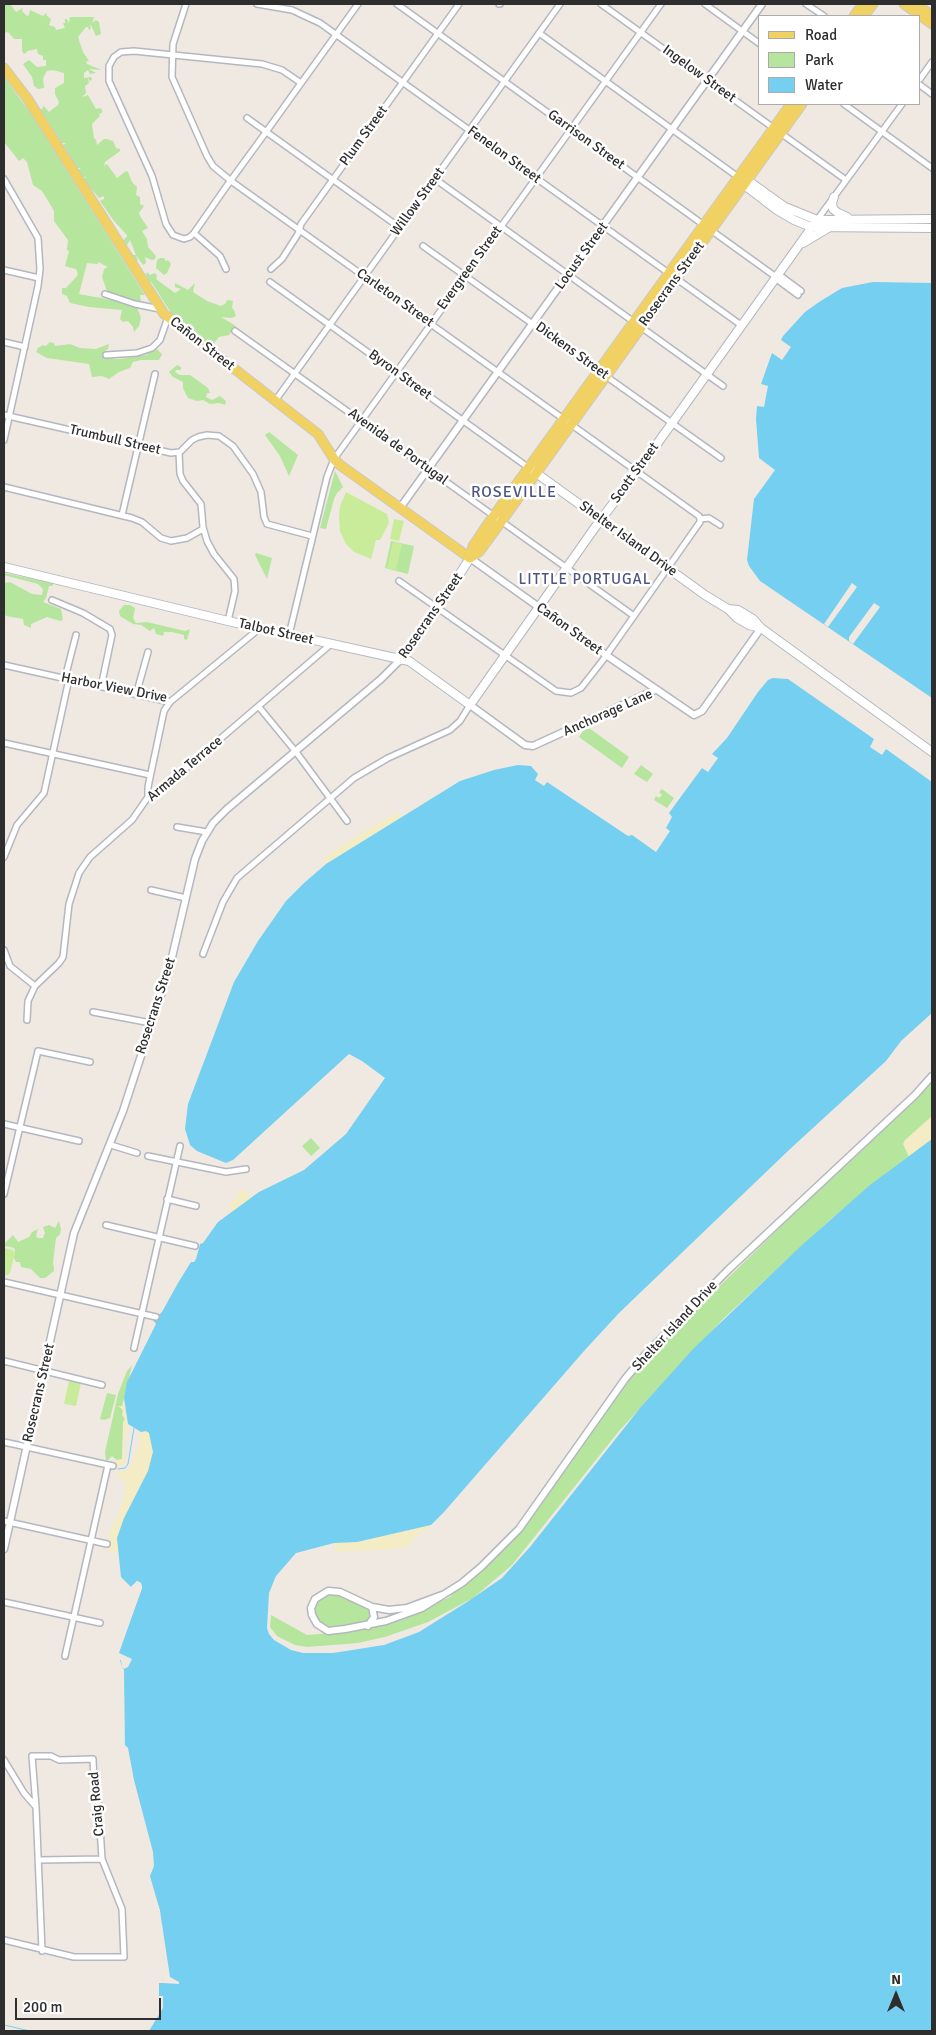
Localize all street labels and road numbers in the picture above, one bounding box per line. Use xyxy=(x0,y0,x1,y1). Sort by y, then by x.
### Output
street label: Ingelow Street xyxy=(659,42,739,106)
street label: Plum Street xyxy=(337,103,391,169)
street label: Garrison Street xyxy=(544,106,628,174)
street label: Fenelon Street xyxy=(464,123,544,187)
street label: Willow Street xyxy=(388,165,448,239)
street label: Locust Street xyxy=(552,219,612,293)
street label: Evergreen Street xyxy=(434,223,506,313)
street label: Rosecrans Street xyxy=(636,238,708,330)
street label: Carleton Street xyxy=(353,265,437,331)
street label: Cañon Street xyxy=(166,314,238,374)
street label: Dickens Street xyxy=(532,319,612,383)
street label: Byron Street xyxy=(365,346,435,404)
street label: Avenida de Portugal xyxy=(345,405,451,489)
street label: Trumbull Street xyxy=(68,421,162,459)
street label: Scott Street xyxy=(607,439,663,507)
street label: Shelter Island Drive xyxy=(576,498,680,580)
street label: Rosecrans Street xyxy=(395,570,467,662)
street label: Cañon Street xyxy=(533,599,605,659)
street label: Talbot Street xyxy=(237,615,315,649)
street label: Harbor View Drive xyxy=(60,669,168,707)
street label: Anchorage Lane xyxy=(561,686,655,740)
street label: Armada Terrace xyxy=(144,733,226,805)
street label: Rosecrans Street xyxy=(132,956,180,1056)
street label: Shelter Island Drive xyxy=(629,1277,721,1375)
street label: Rosecrans Street xyxy=(19,1342,59,1444)
street label: Craig Road xyxy=(86,1771,108,1837)

